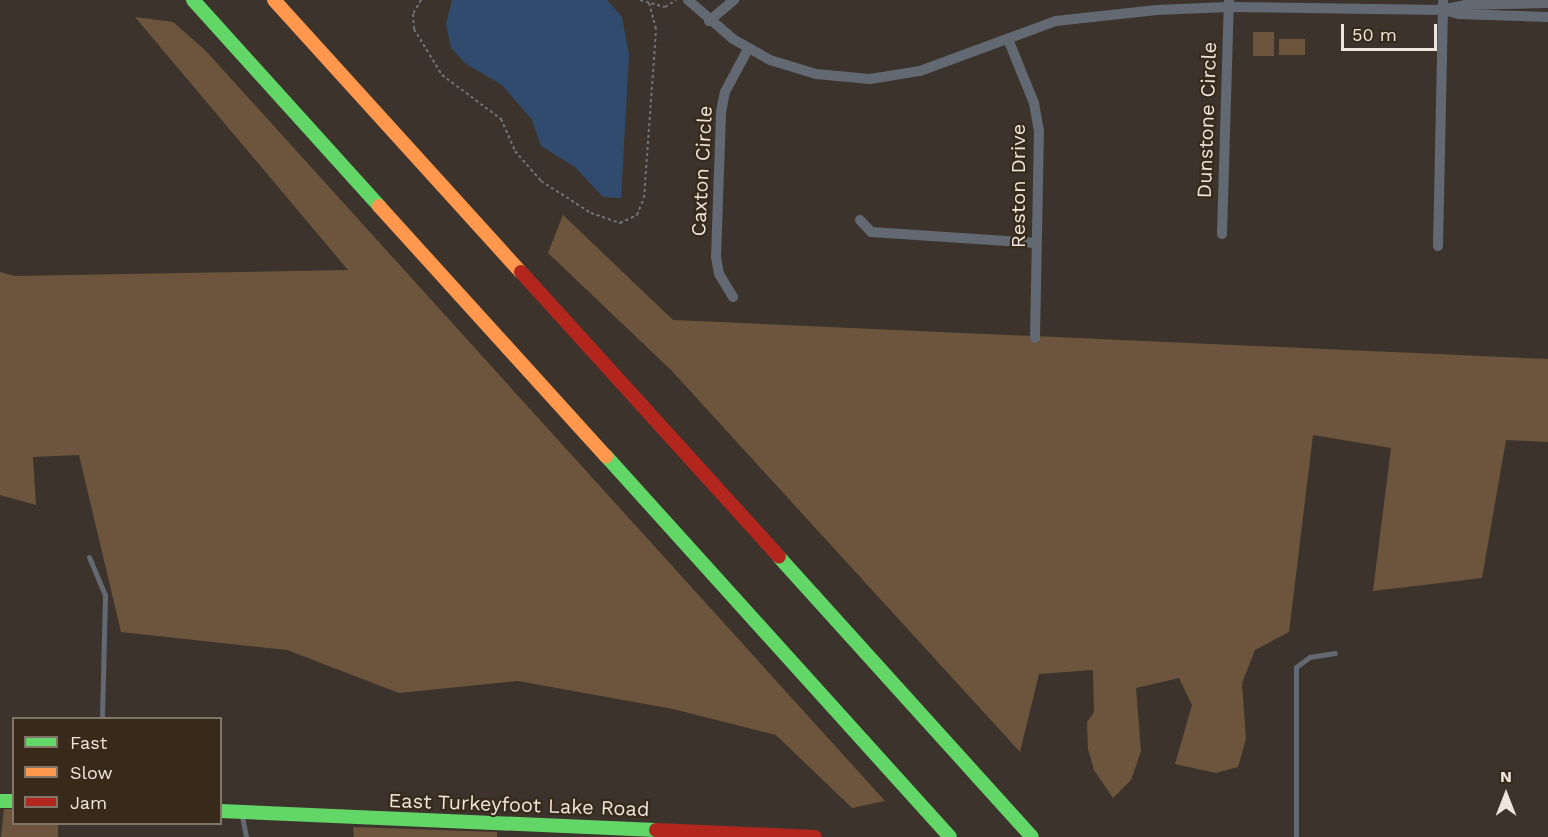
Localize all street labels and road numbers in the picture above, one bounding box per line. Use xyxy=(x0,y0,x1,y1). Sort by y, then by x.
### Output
street label: Dunstone Circle xyxy=(1192,41,1222,199)
street label: Caxton Circle xyxy=(687,105,717,237)
street label: Reston Drive xyxy=(1006,124,1030,248)
street label: East Turkeyfoot Lake Road xyxy=(388,788,650,822)

